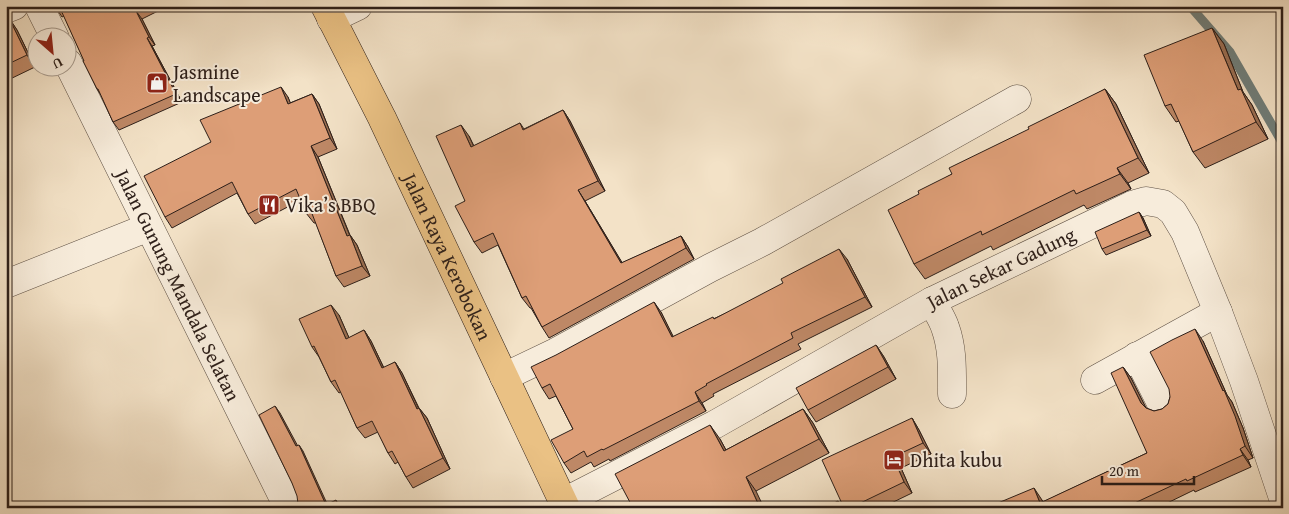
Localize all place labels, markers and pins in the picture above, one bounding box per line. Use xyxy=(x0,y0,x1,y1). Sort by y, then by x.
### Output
place label: Jasmine Landscape xyxy=(170,57,261,109)
shop icon: Jasmine Landscape xyxy=(145,71,169,95)
place label: Vika’s BBQ xyxy=(285,190,376,219)
restaurant icon: Vika’s BBQ xyxy=(257,193,281,217)
place label: Dhita kubu xyxy=(910,445,1002,474)
hotel icon: Dhita kubu xyxy=(882,448,906,472)

